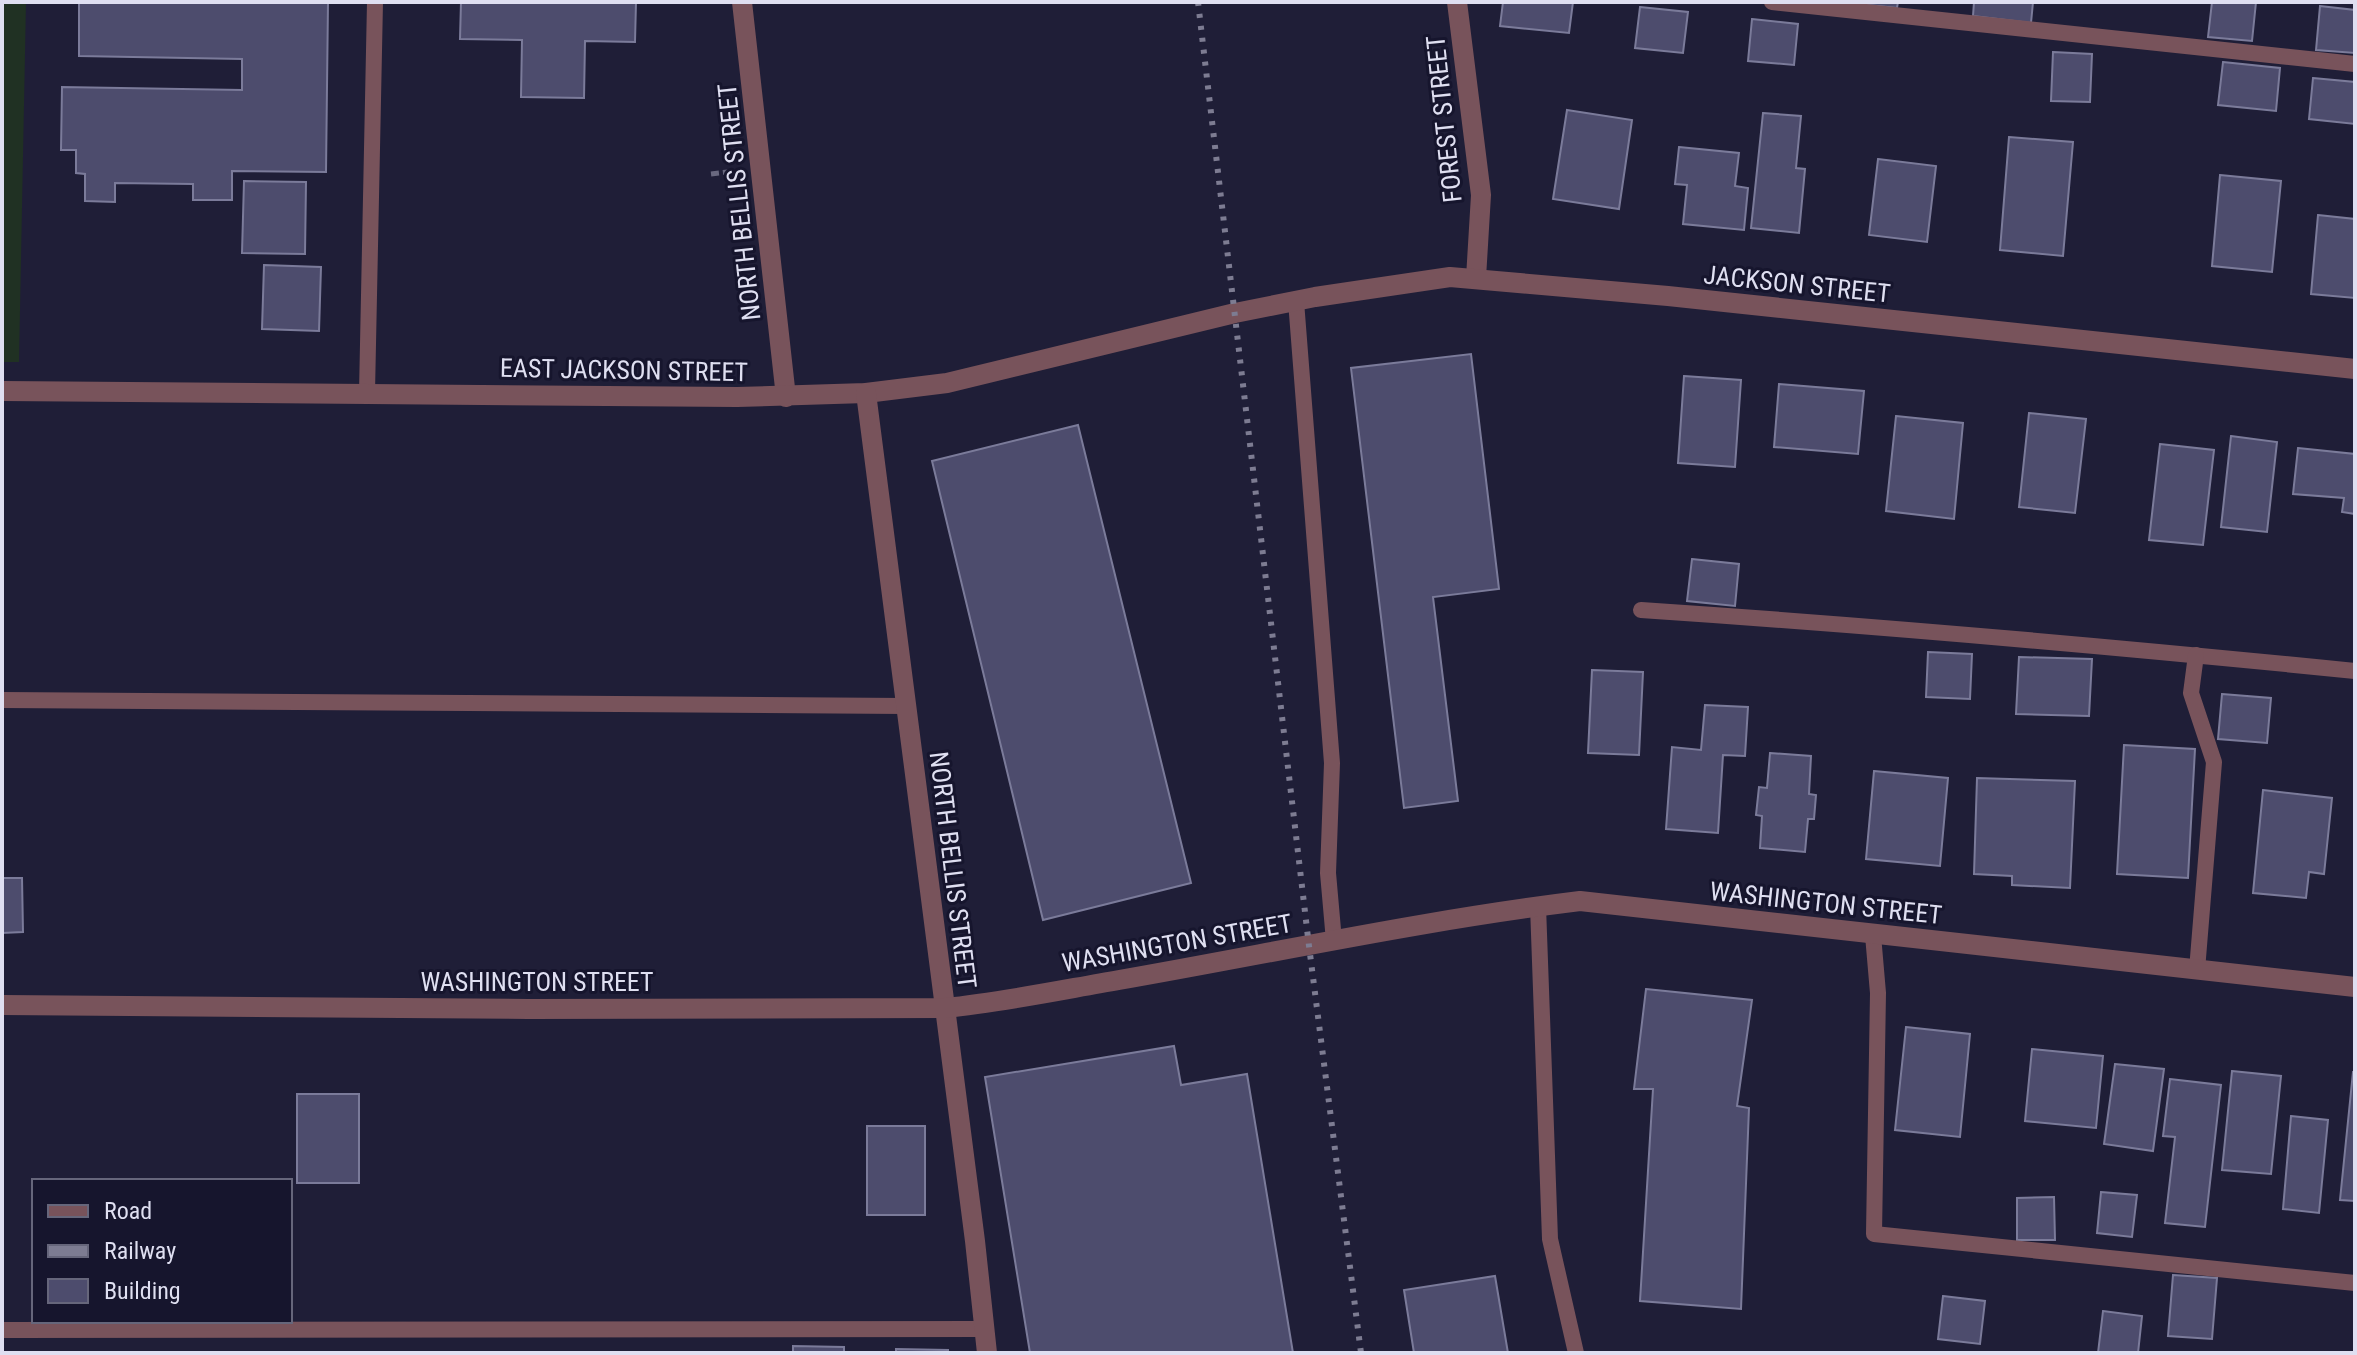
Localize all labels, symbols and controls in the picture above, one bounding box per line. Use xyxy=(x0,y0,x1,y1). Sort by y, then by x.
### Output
street label: FOREST STREET xyxy=(1420,34,1468,204)
street label: NORTH BELLIS STREET xyxy=(712,82,766,322)
street label: JACKSON STREET xyxy=(1702,259,1892,309)
street label: EAST JACKSON STREET xyxy=(500,353,748,387)
street label: NORTH BELLIS STREET xyxy=(924,750,982,990)
street label: WASHINGTON STREET xyxy=(1708,876,1944,930)
street label: WASHINGTON STREET xyxy=(1060,908,1294,978)
street label: WASHINGTON STREET xyxy=(420,967,654,997)
legend xyxy=(32,1179,292,1323)
text: Road xyxy=(104,1197,152,1225)
text: Railway xyxy=(104,1237,176,1265)
text: Building xyxy=(104,1277,181,1305)

